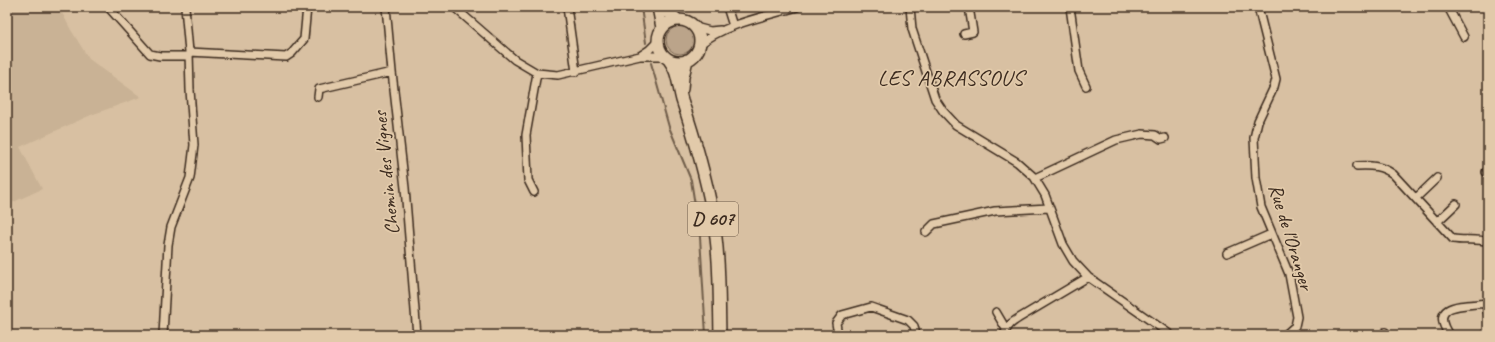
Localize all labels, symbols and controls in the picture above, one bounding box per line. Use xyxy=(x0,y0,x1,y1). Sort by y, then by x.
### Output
district label: LES ABRASSOUS xyxy=(878,64,1027,92)
street label: Chemin des Vignes xyxy=(367,108,405,236)
street label: Rue de l'Oranger xyxy=(1263,181,1319,295)
road number: D 607 xyxy=(688,202,738,236)

